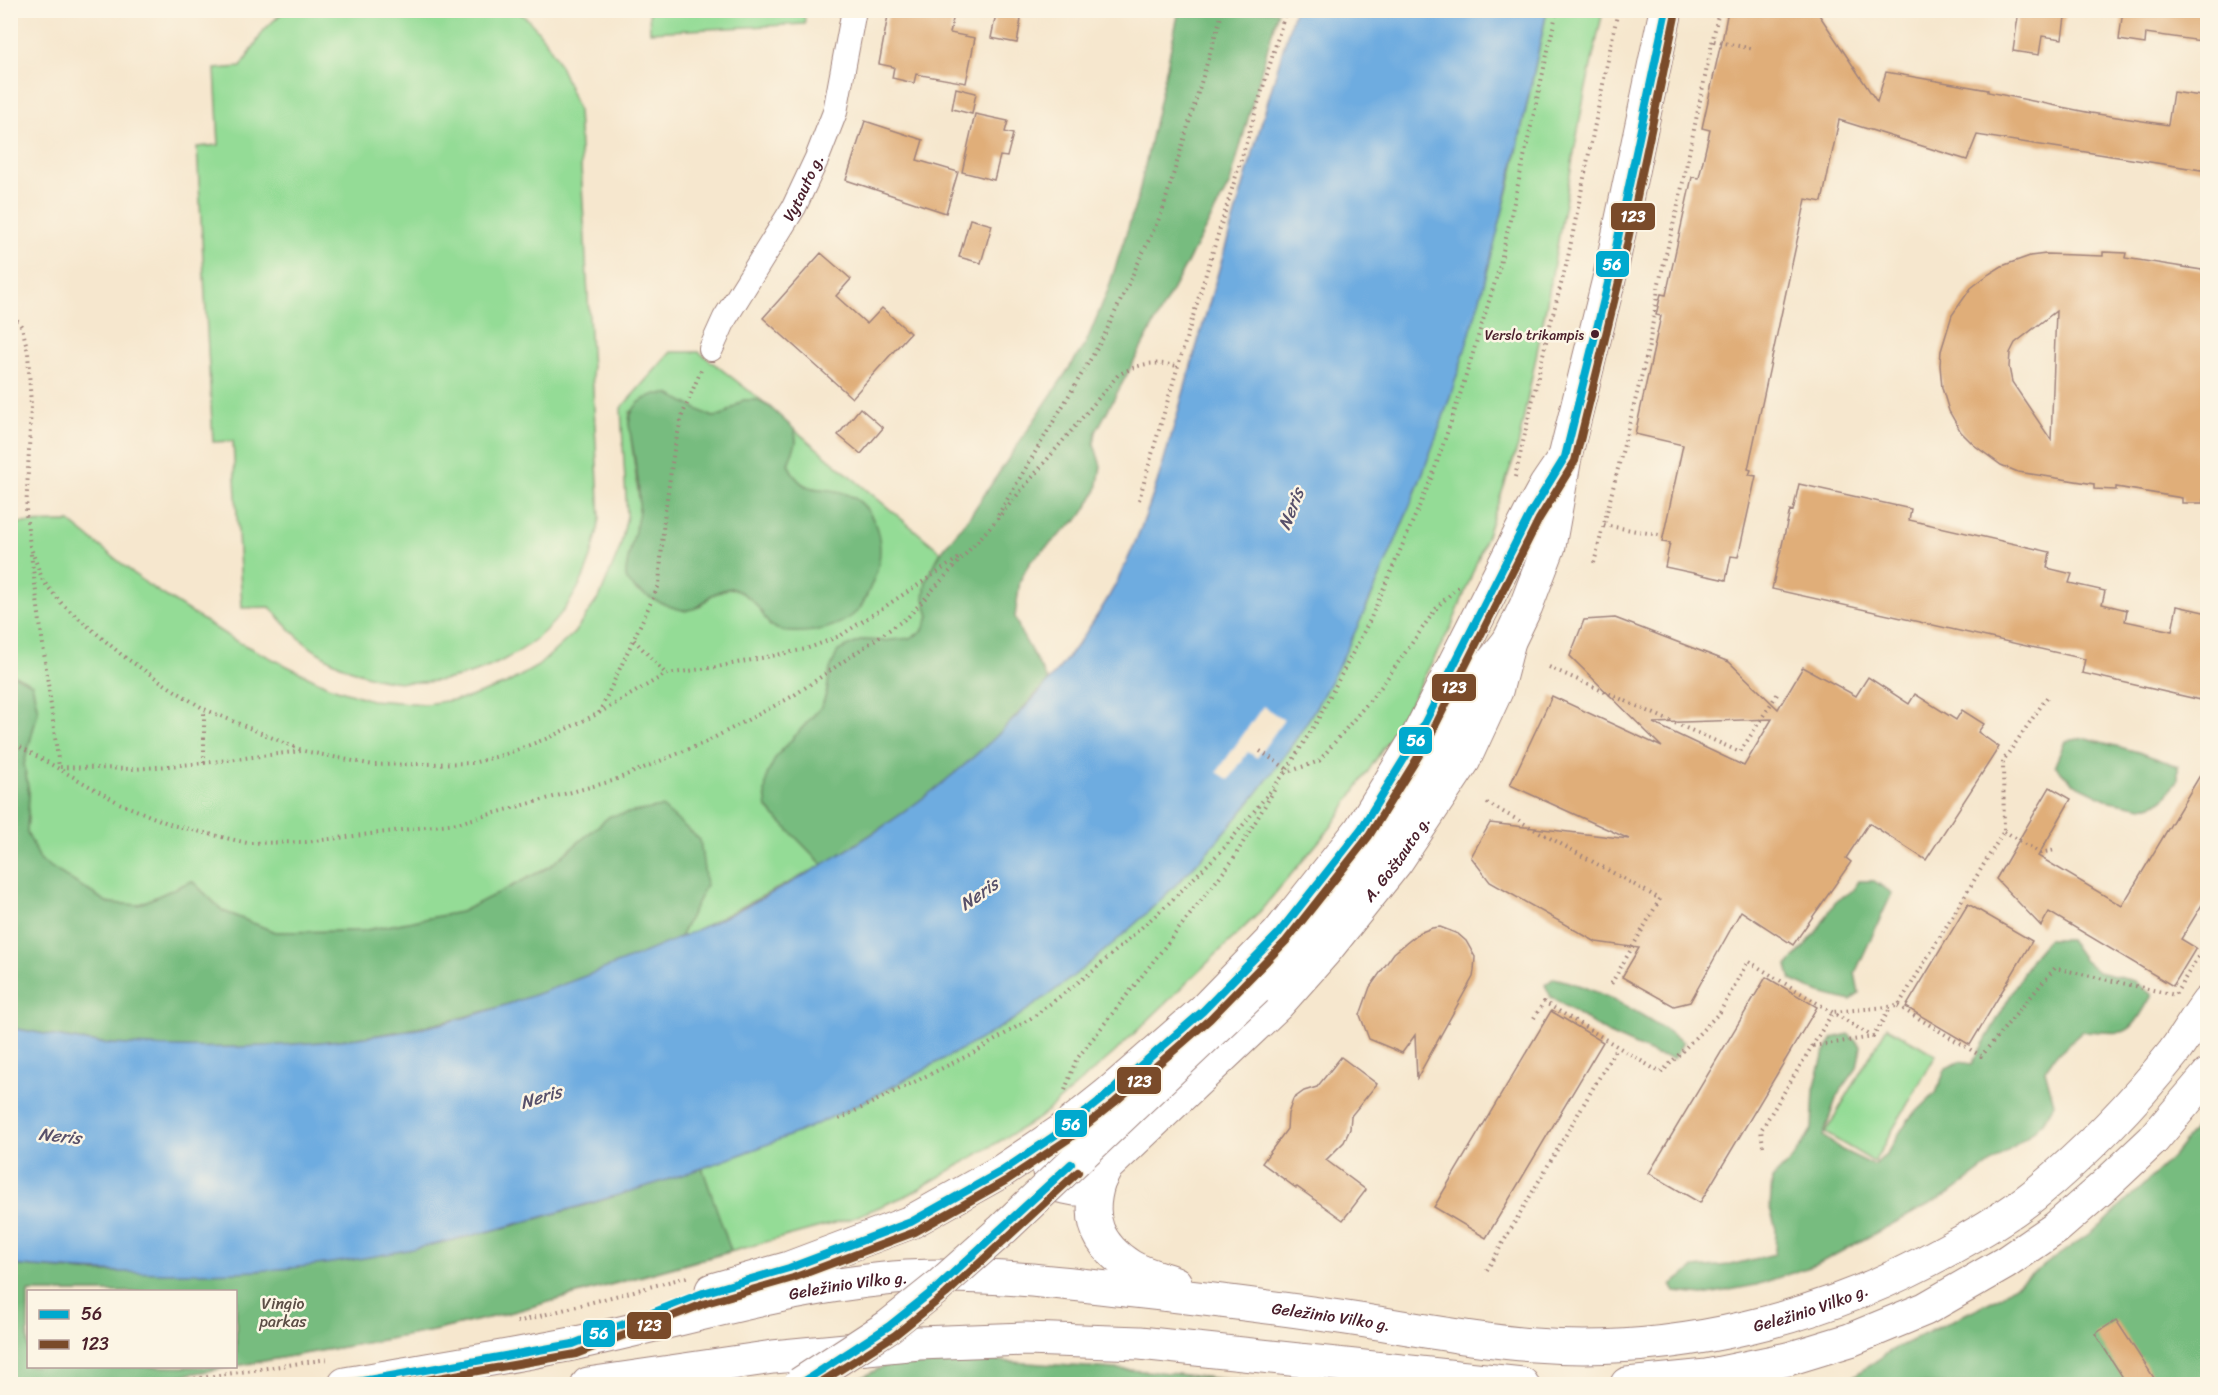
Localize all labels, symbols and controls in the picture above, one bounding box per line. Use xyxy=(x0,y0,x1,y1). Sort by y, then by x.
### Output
street label: Vytauto g. xyxy=(774,150,832,227)
line badge: 123 xyxy=(1610,202,1656,231)
text: 123 xyxy=(1621,202,1646,231)
line badge: 56 xyxy=(1595,250,1630,278)
text: 56 xyxy=(1603,250,1621,279)
place label: Verslo trikampis xyxy=(1485,323,1584,348)
marker: Verslo trikampis xyxy=(1589,328,1601,340)
water label: Neris xyxy=(1268,482,1314,535)
line badge: 123 xyxy=(1431,673,1477,702)
text: 123 xyxy=(1442,673,1467,702)
line badge: 56 xyxy=(1398,726,1433,755)
text: 56 xyxy=(1407,726,1425,755)
street label: A. Goštauto g. xyxy=(1355,810,1438,909)
water label: Neris xyxy=(952,868,1007,919)
line badge: 123 xyxy=(1116,1066,1162,1095)
text: 123 xyxy=(1127,1067,1152,1096)
water label: Neris xyxy=(516,1075,568,1118)
line badge: 56 xyxy=(1054,1109,1088,1138)
text: 56 xyxy=(1062,1110,1080,1139)
water label: Neris xyxy=(37,1118,84,1154)
street label: Geležinio Vilko g. xyxy=(786,1263,908,1309)
street label: Geležinio Vilko g. xyxy=(1750,1276,1873,1340)
park label: Vingio parkas xyxy=(259,1289,307,1336)
legend xyxy=(27,1290,237,1368)
street label: Geležinio Vilko g. xyxy=(1270,1294,1393,1340)
text: 56 xyxy=(81,1298,102,1330)
line badge: 123 xyxy=(626,1311,672,1340)
text: 123 xyxy=(637,1311,662,1340)
line badge: 56 xyxy=(582,1319,616,1348)
text: 56 xyxy=(590,1319,608,1348)
text: 123 xyxy=(81,1328,109,1360)

